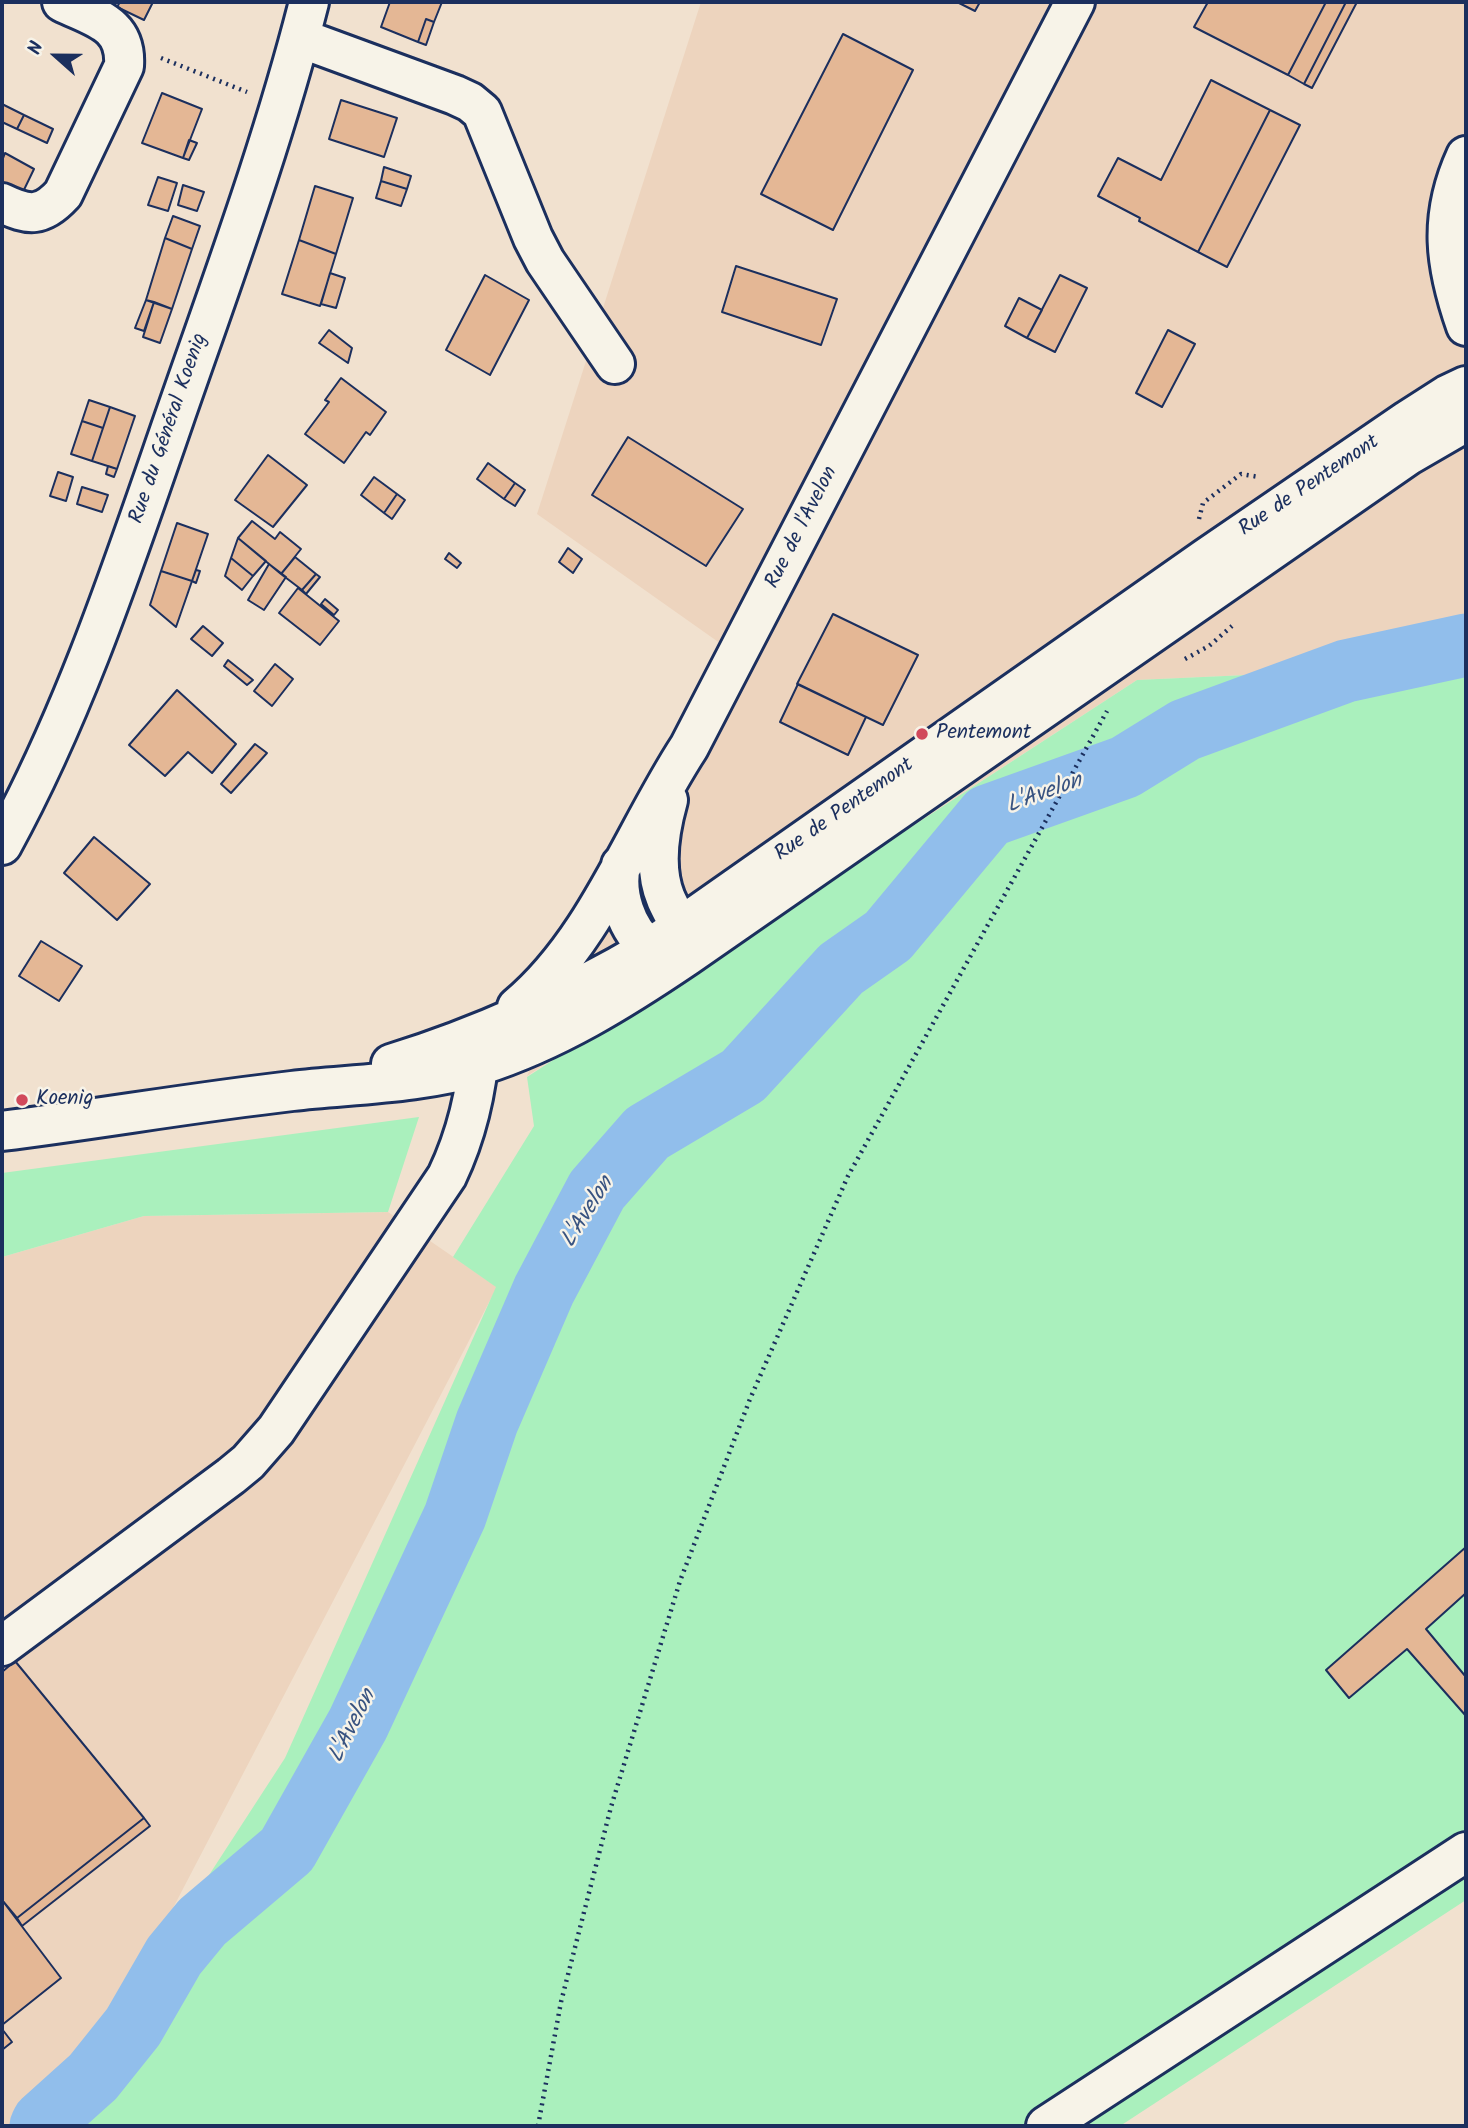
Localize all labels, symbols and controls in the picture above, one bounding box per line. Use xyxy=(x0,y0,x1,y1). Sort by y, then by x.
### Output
north arrow xyxy=(21,21,91,91)
text: N xyxy=(20,37,53,59)
street label: Rue du Général Koenig xyxy=(126,331,214,527)
street label: Rue de Pentemont xyxy=(1235,431,1385,543)
street label: Rue de l'Avelon xyxy=(761,463,845,593)
place label: Pentemont xyxy=(936,721,1031,747)
marker: Pentemont xyxy=(914,726,930,742)
street label: Rue de Pentemont xyxy=(771,754,919,868)
water label: L'Avelon xyxy=(1004,769,1086,821)
place label: Koenig xyxy=(36,1087,94,1113)
marker: Koenig xyxy=(14,1092,30,1108)
water label: L'Avelon xyxy=(557,1173,621,1253)
water label: L'Avelon xyxy=(324,1686,384,1768)

